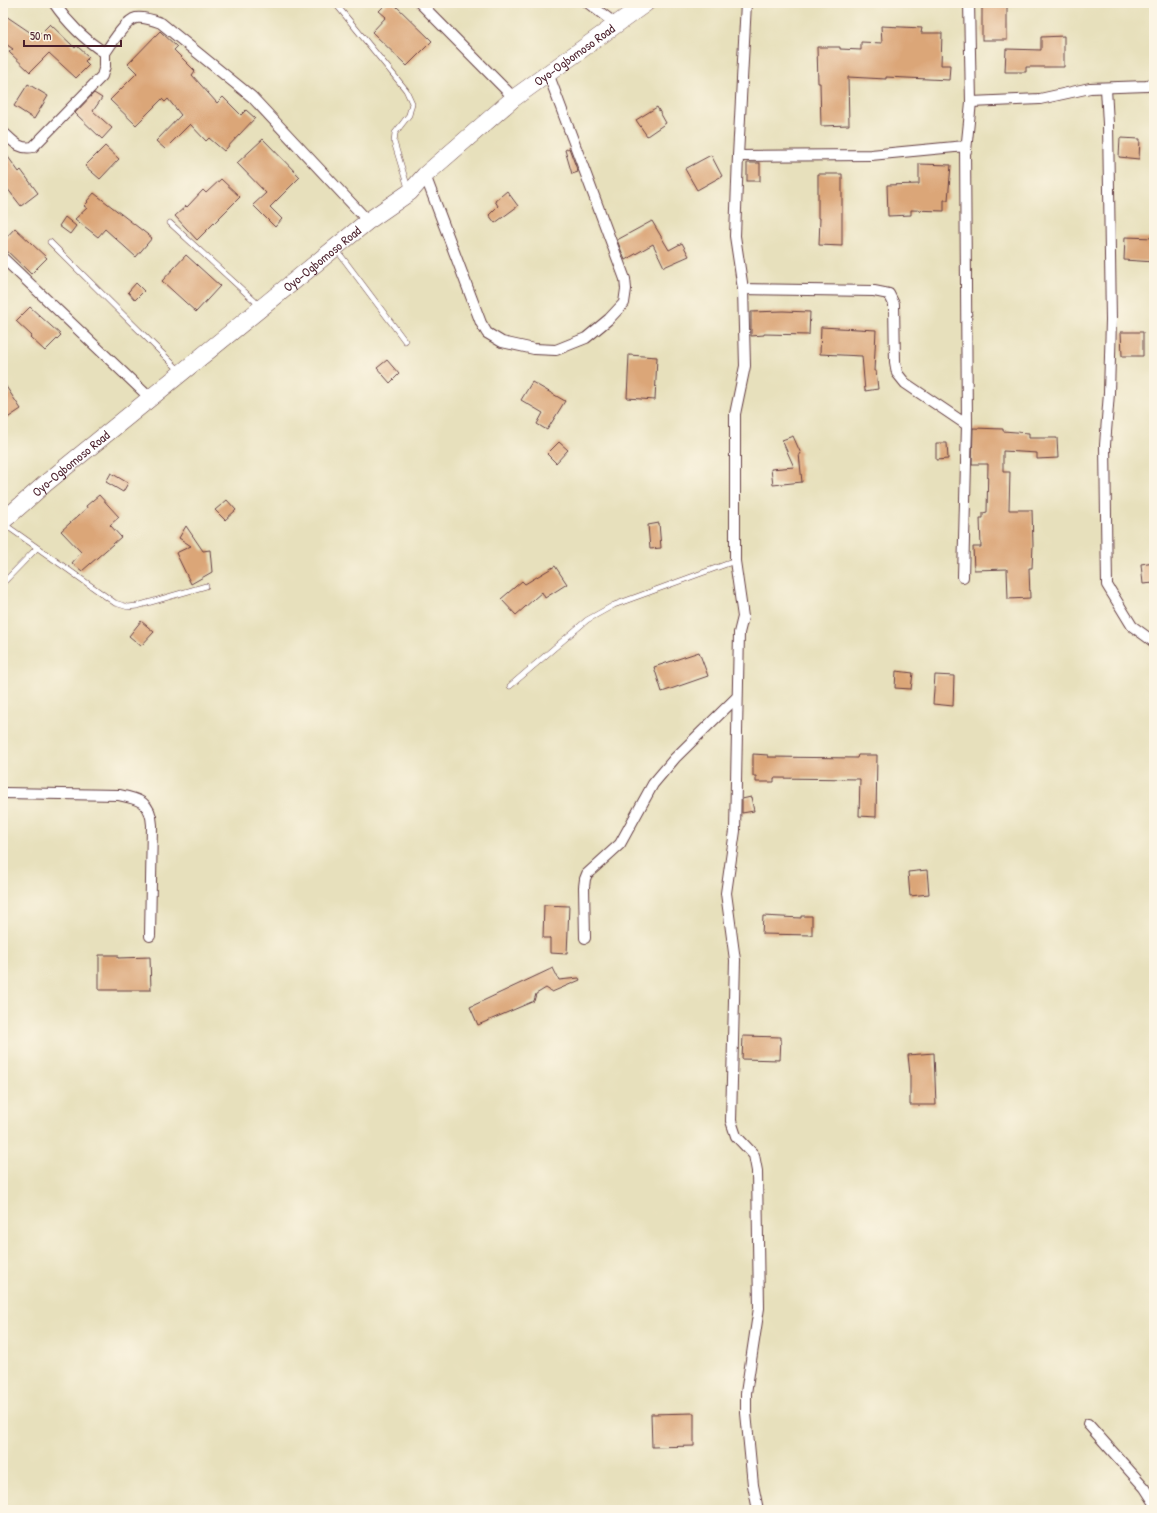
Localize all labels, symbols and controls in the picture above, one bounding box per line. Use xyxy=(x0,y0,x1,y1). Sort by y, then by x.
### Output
street label: Oyo-Ogbomoso Road xyxy=(530,19,618,90)
scale bar xyxy=(24,22,121,48)
text: 50 m xyxy=(30,27,51,44)
street label: Oyo-Ogbomoso Road xyxy=(279,221,365,296)
street label: Oyo-Ogbomoso Road xyxy=(28,426,113,500)

